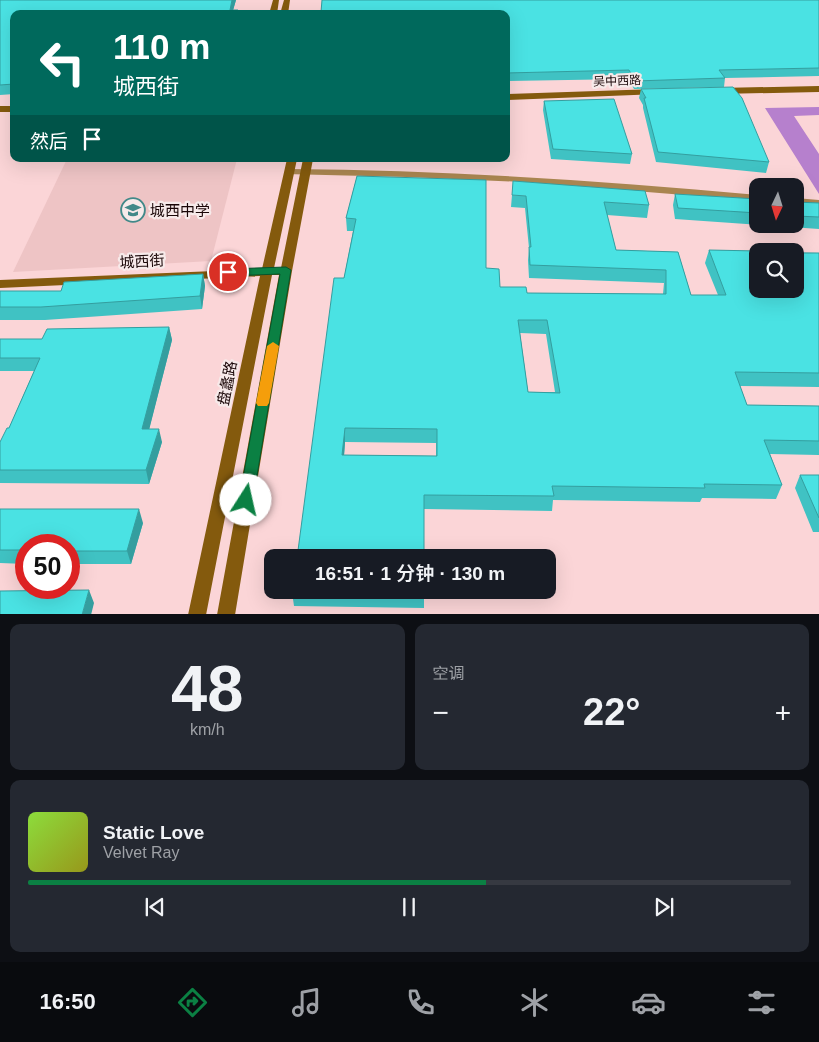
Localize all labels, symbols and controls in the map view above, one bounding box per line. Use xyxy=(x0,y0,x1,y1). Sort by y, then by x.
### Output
text: 110 m xyxy=(113,27,210,66)
icon: left xyxy=(30,30,95,95)
street label: 吴中西路 xyxy=(593,73,641,89)
text: 城西街 xyxy=(113,74,179,99)
icon: arrive xyxy=(78,125,106,153)
text: 然后 xyxy=(30,131,68,152)
north arrow xyxy=(749,178,804,232)
map controls xyxy=(749,178,804,298)
school or university icon: 城西中学 xyxy=(120,197,146,223)
place label: 城西中学 xyxy=(150,202,210,219)
button: search xyxy=(749,243,804,298)
street label: 城西街 xyxy=(119,251,165,271)
pin xyxy=(207,251,249,293)
icon: arrive xyxy=(214,258,242,286)
street label: 盘蠡路 xyxy=(214,359,240,407)
position arrow xyxy=(219,473,271,525)
speed limit sign: 50 xyxy=(15,534,80,599)
text: 16:51 · 1 分钟 · 130 m xyxy=(315,563,505,584)
text: 48 xyxy=(171,652,243,725)
text: 空调 xyxy=(433,665,465,682)
text: 22° xyxy=(583,691,640,733)
text: − xyxy=(433,697,449,728)
text: + xyxy=(775,697,791,728)
text: km/h xyxy=(190,721,225,738)
text: Static Love xyxy=(103,822,204,843)
text: Velvet Ray xyxy=(103,844,179,861)
icon: previous xyxy=(141,893,169,921)
icon: pause xyxy=(395,893,423,921)
icon: next xyxy=(650,893,678,921)
icon: directions xyxy=(175,985,210,1020)
icon: music xyxy=(289,985,324,1020)
icon: phone xyxy=(403,985,438,1020)
icon: climate xyxy=(517,985,552,1020)
icon: car xyxy=(631,985,666,1020)
icon: filters xyxy=(744,985,779,1020)
text: 16:50 xyxy=(39,989,96,1014)

